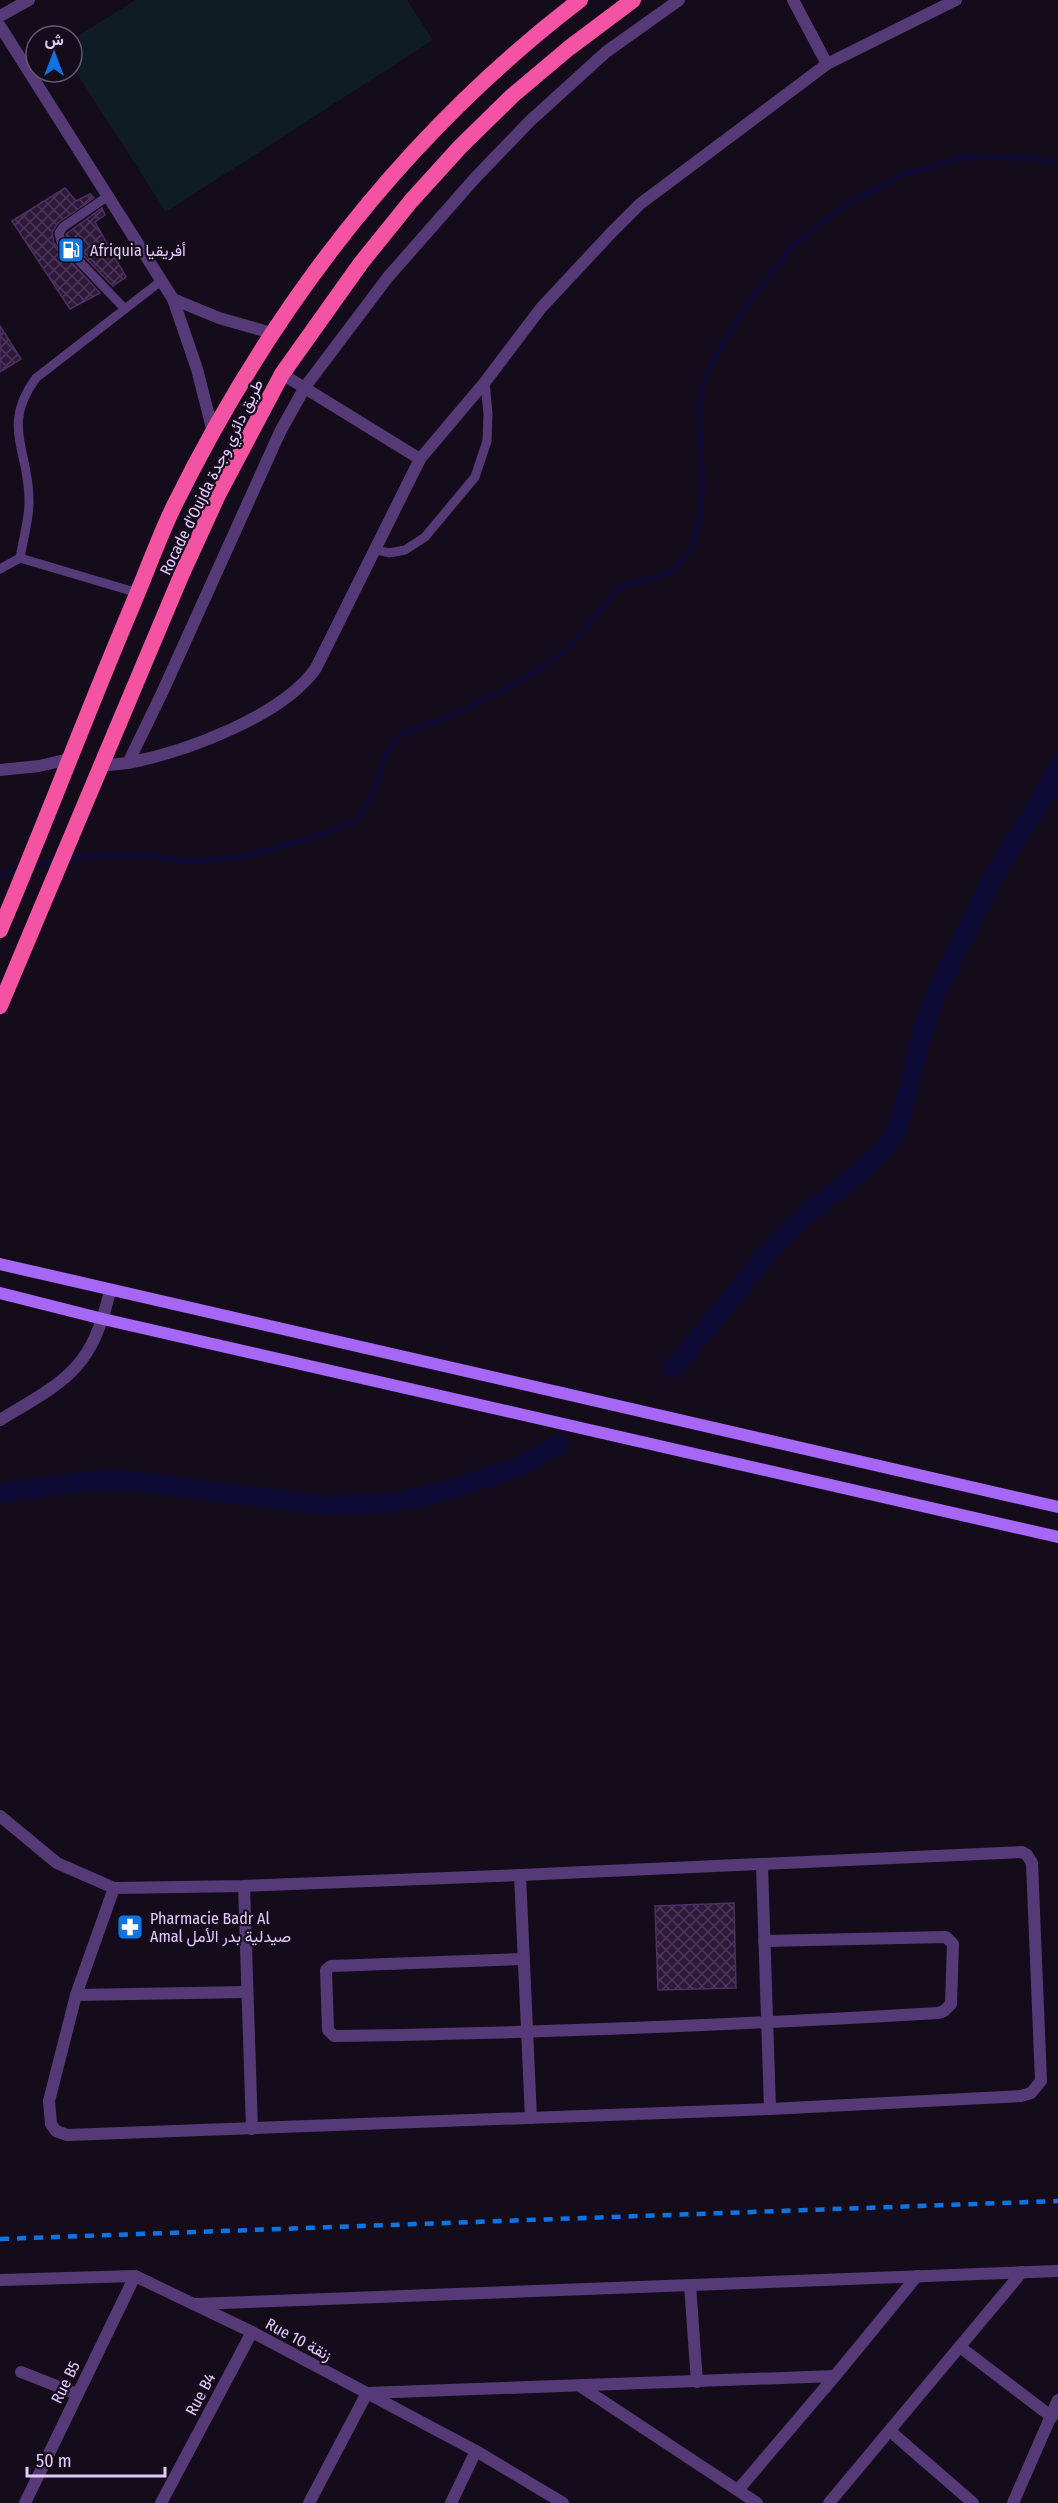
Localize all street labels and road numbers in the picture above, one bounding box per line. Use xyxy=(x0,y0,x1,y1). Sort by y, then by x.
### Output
street label: Rocade d'Oujda طريق دائري وجدة xyxy=(156,376,271,580)
street label: Rue 10 زنقة xyxy=(262,2314,335,2366)
street label: Rue B5 xyxy=(47,2358,84,2406)
street label: Rue B4 xyxy=(181,2370,220,2419)

